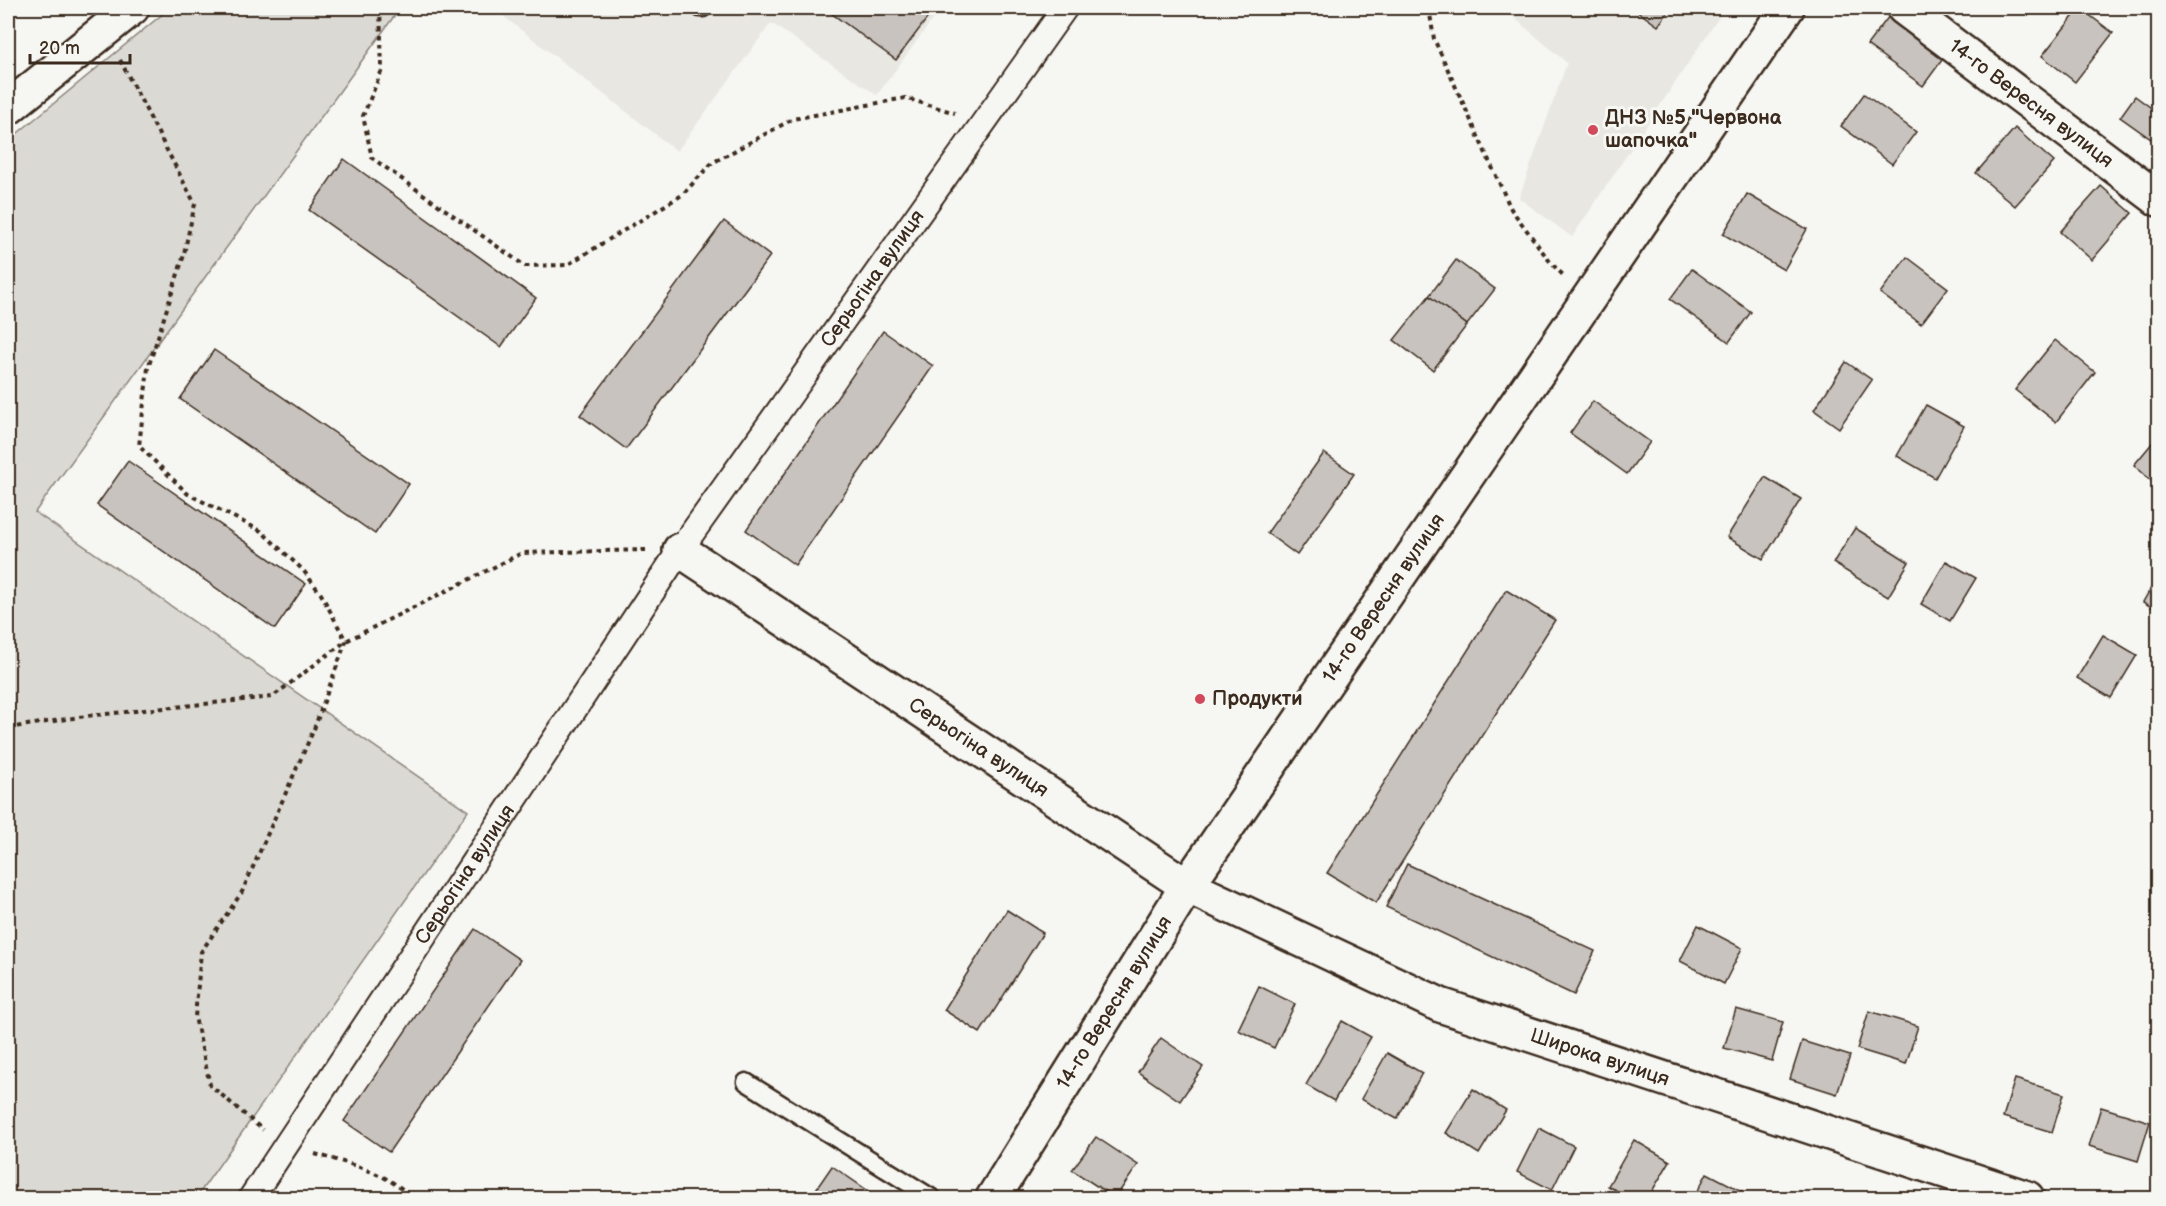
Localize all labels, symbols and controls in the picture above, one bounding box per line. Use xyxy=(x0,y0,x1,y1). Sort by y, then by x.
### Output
scale bar xyxy=(30,27,130,65)
street label: 14-го Вересня вулиця xyxy=(1944,34,2118,173)
text: 20 m xyxy=(39,38,80,59)
place label: ДНЗ №5 "Червона шапочка" xyxy=(1605,106,1782,153)
marker: ДНЗ №5 "Червона шапочка" xyxy=(1586,123,1600,137)
street label: Серьогіна вулиця xyxy=(816,205,930,352)
street label: 14-го Вересня вулиця xyxy=(1317,509,1450,687)
place label: Продукти xyxy=(1212,687,1303,711)
marker: Продукти xyxy=(1193,692,1207,706)
street label: Серьогіна вулиця xyxy=(904,693,1053,803)
street label: Серьогіна вулиця xyxy=(410,800,520,949)
street label: 14-го Вересня вулиця xyxy=(1052,912,1177,1094)
street label: Широка вулиця xyxy=(1527,1023,1672,1092)

